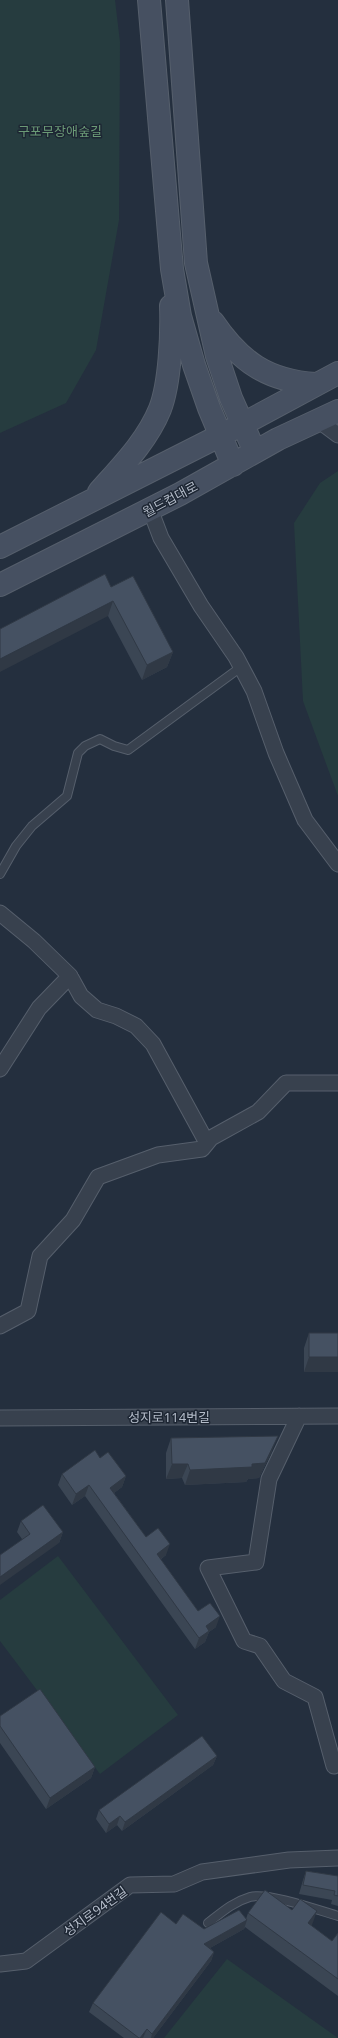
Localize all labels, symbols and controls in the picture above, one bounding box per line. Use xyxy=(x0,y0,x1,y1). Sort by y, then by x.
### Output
park label: 구포무장애숲길 xyxy=(18,122,102,140)
street label: 월드컵대로 xyxy=(139,477,201,521)
street label: 성지로114번길 xyxy=(128,1408,210,1426)
street label: 성지로94번길 xyxy=(59,1882,131,1940)

